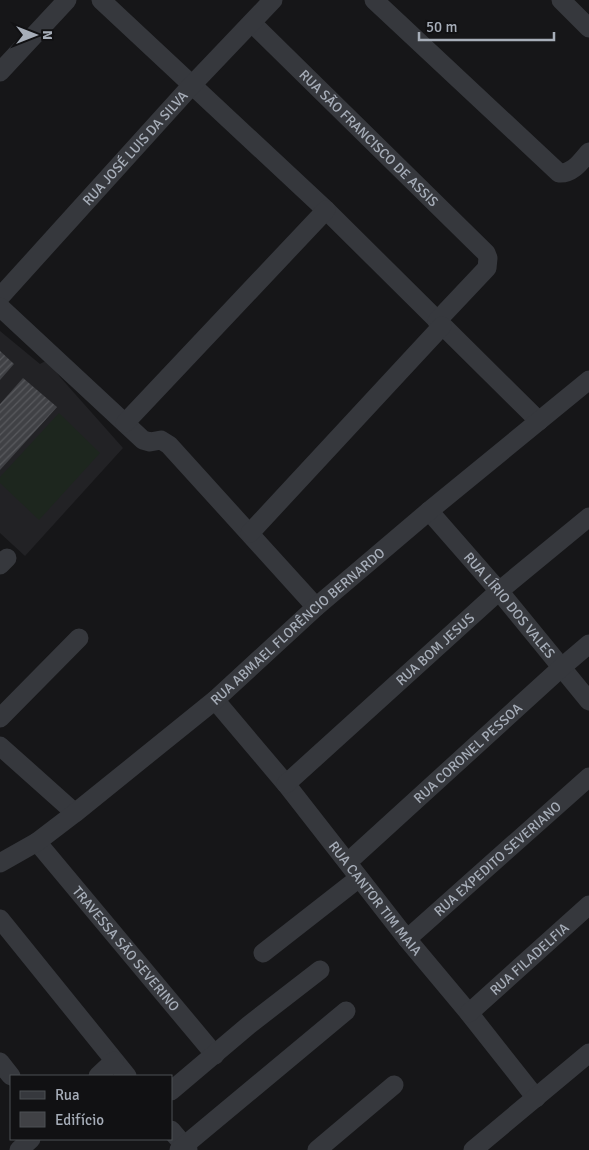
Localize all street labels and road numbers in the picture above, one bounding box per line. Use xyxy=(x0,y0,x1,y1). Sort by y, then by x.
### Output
street label: RUA SÃO FRANCISCO DE ASSIS xyxy=(295,66,442,211)
street label: RUA JOSÉ LUIS DA SILVA xyxy=(79,87,192,209)
street label: RUA ABMAEL FLORÊNCIO BERNARDO xyxy=(207,544,388,709)
street label: RUA LÍRIO DOS VALES xyxy=(460,549,559,662)
street label: RUA BOM JESUS xyxy=(392,609,478,689)
street label: RUA CORONEL PESSOA xyxy=(410,699,526,807)
street label: RUA EXPEDITO SEVERIANO xyxy=(431,798,565,920)
street label: RUA CANTOR TIM MAIA xyxy=(325,838,425,959)
street label: TRAVESSA SÃO SEVERINO xyxy=(69,883,183,1015)
street label: RUA FILADELFIA xyxy=(487,919,573,999)

